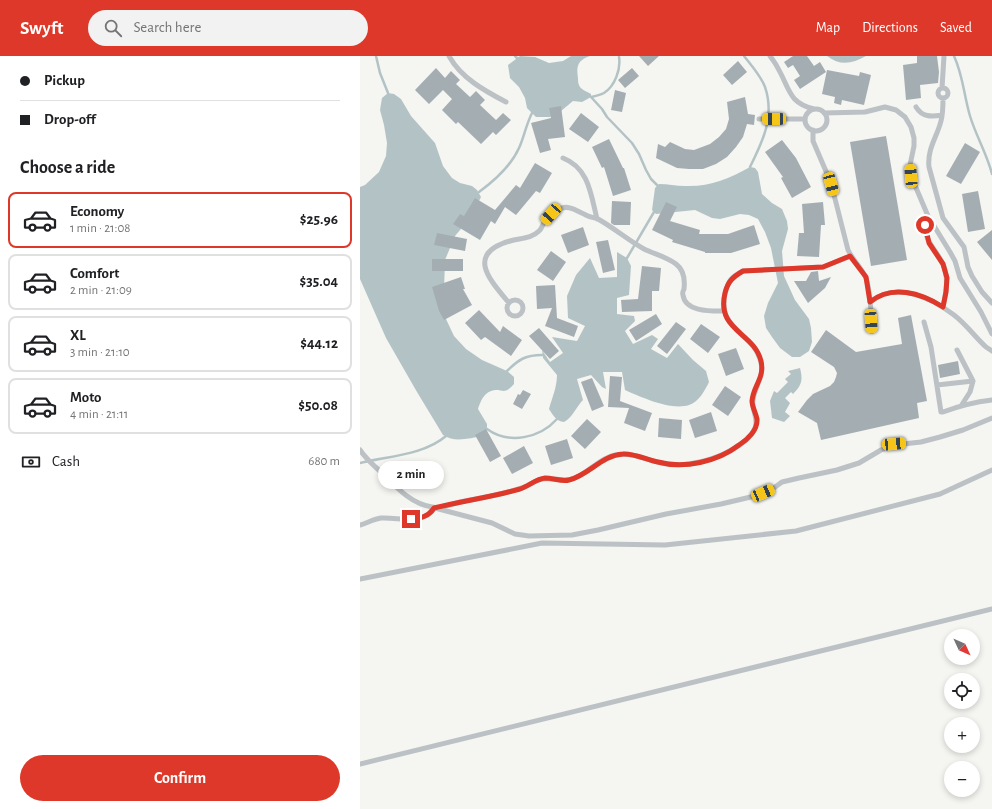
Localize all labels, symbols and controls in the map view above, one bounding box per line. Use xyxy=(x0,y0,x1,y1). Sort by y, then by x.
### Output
search box xyxy=(88,10,368,46)
icon: search xyxy=(102,17,124,39)
text: Swyft xyxy=(20,19,64,38)
text: Search here xyxy=(134,20,201,35)
text: Map xyxy=(816,21,840,35)
text: Directions xyxy=(862,21,918,35)
text: Saved xyxy=(940,21,972,35)
text: Pickup xyxy=(44,73,85,88)
text: Drop-off xyxy=(44,112,96,127)
car xyxy=(762,113,786,125)
text: Choose a ride xyxy=(20,159,115,177)
car xyxy=(904,164,918,188)
car xyxy=(822,171,840,197)
car xyxy=(539,201,563,227)
icon: car xyxy=(22,202,58,238)
text: Economy xyxy=(70,204,124,219)
text: $25.96 xyxy=(300,212,338,227)
route start xyxy=(916,216,934,234)
text: 1 min · 21:08 xyxy=(70,222,131,235)
icon: car xyxy=(22,264,58,300)
text: Comfort xyxy=(70,266,119,281)
text: $35.04 xyxy=(300,274,338,289)
text: 2 min · 21:09 xyxy=(70,284,132,297)
car xyxy=(864,309,878,333)
icon: car xyxy=(22,326,58,362)
text: XL xyxy=(70,328,86,343)
text: $44.12 xyxy=(300,336,338,351)
text: 3 min · 21:10 xyxy=(70,346,130,359)
icon: car xyxy=(22,388,58,424)
text: Moto xyxy=(70,390,102,405)
text: $50.08 xyxy=(298,398,338,413)
text: 4 min · 21:11 xyxy=(70,408,128,421)
car xyxy=(882,437,906,451)
icon: cash xyxy=(20,451,42,473)
text: Cash xyxy=(52,454,80,469)
text: 680 m xyxy=(308,455,340,468)
callout: 2 min xyxy=(378,461,444,489)
text: 2 min xyxy=(397,468,425,481)
car xyxy=(750,483,776,503)
route end xyxy=(402,510,420,528)
north arrow xyxy=(944,629,980,665)
map controls xyxy=(944,629,980,797)
button: locate xyxy=(944,673,980,709)
button: + xyxy=(944,717,980,753)
button: Confirm xyxy=(20,755,340,801)
button: − xyxy=(944,761,980,797)

